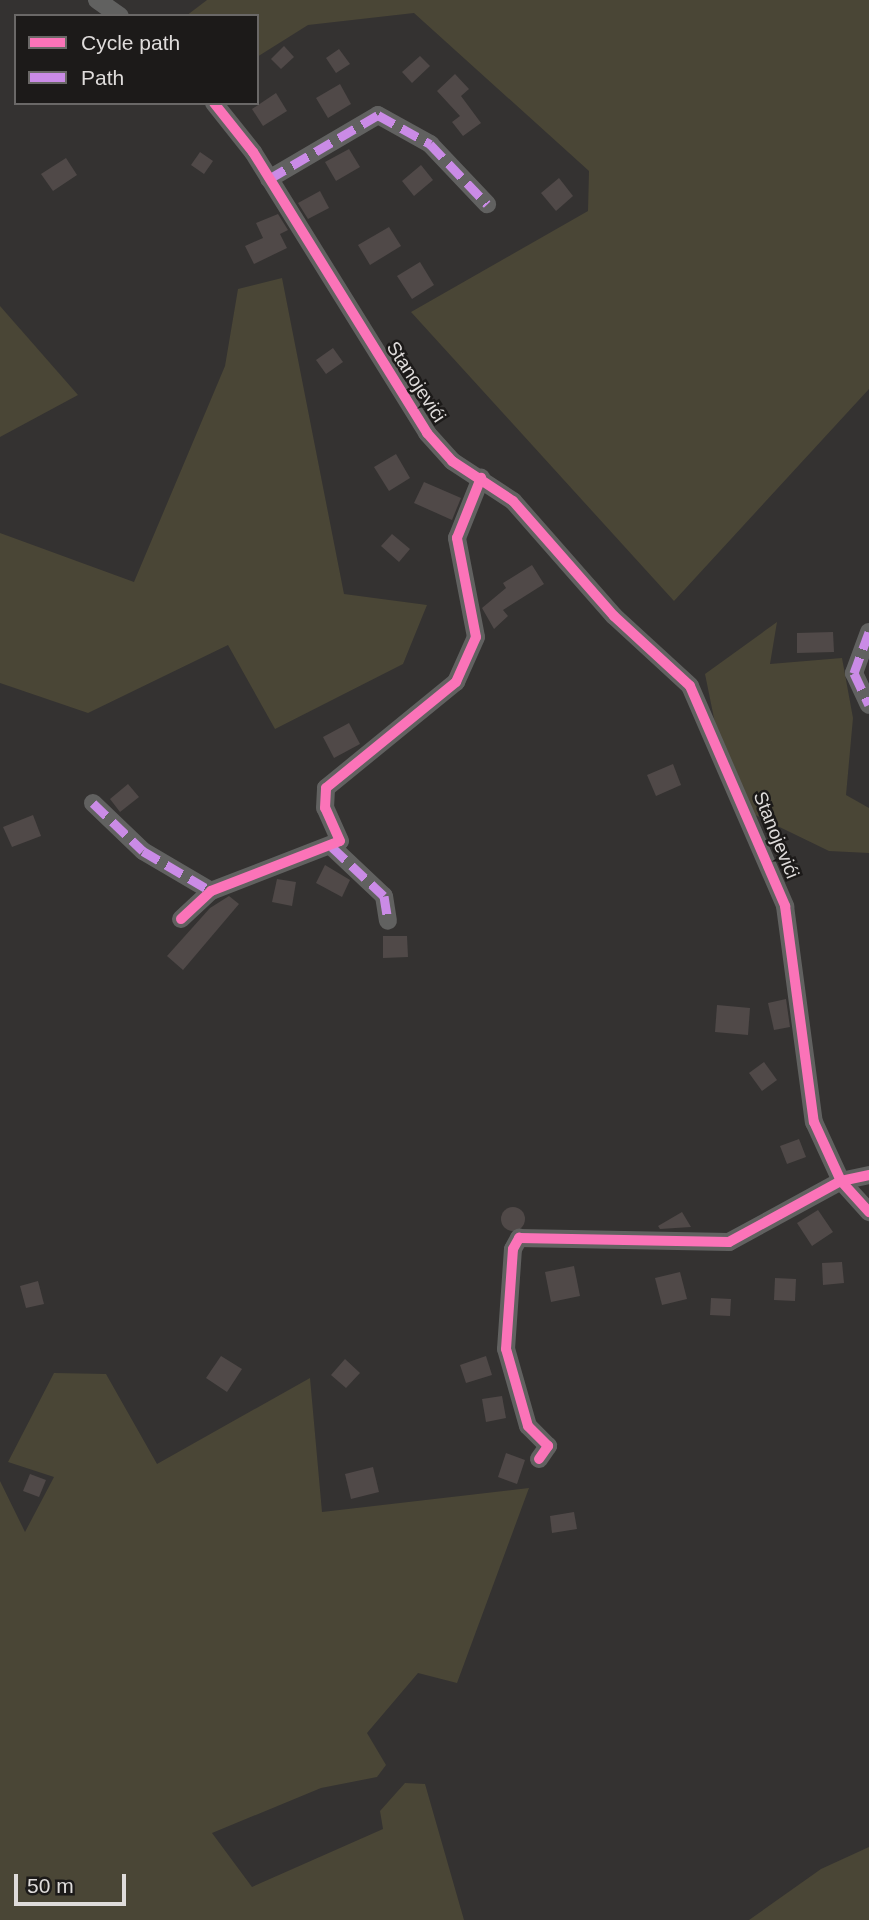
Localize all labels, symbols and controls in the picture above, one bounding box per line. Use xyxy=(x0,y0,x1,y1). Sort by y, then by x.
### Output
legend xyxy=(14,14,259,105)
text: Cycle path xyxy=(81,31,180,54)
text: Path xyxy=(81,66,124,89)
street label: Stanojevići xyxy=(381,337,451,427)
street label: Stanojevići xyxy=(748,788,804,882)
scale bar xyxy=(18,1860,130,1904)
text: 50 m xyxy=(27,1874,74,1897)

